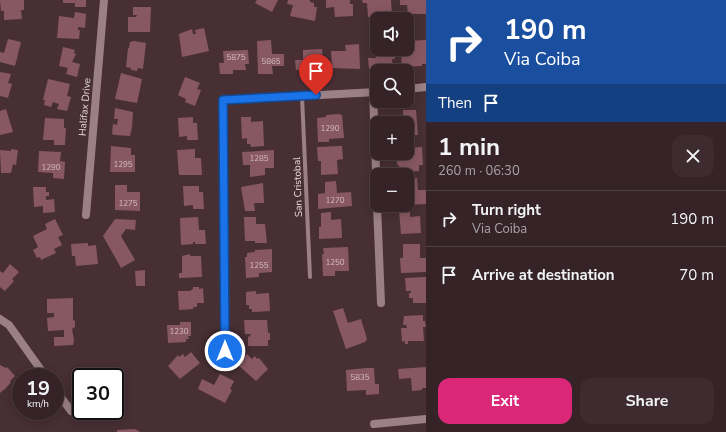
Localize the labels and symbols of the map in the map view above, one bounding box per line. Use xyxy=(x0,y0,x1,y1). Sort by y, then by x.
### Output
house number: 5875 xyxy=(226,52,246,63)
pin xyxy=(299,54,333,95)
house number: 5865 xyxy=(261,56,281,67)
street label: Halifax Drive xyxy=(75,77,95,137)
house number: 1290 xyxy=(320,123,340,134)
house number: 1285 xyxy=(249,153,269,164)
street label: San Cristobal xyxy=(290,157,306,217)
house number: 1295 xyxy=(113,159,133,170)
house number: 1290 xyxy=(41,162,61,173)
house number: 1270 xyxy=(325,195,345,206)
house number: 1275 xyxy=(118,198,138,209)
house number: 1250 xyxy=(325,257,345,268)
house number: 1255 xyxy=(249,260,269,271)
house number: 1230 xyxy=(169,326,189,337)
position arrow xyxy=(204,330,246,372)
speed limit sign: 30 xyxy=(72,368,124,420)
house number: 5835 xyxy=(350,372,370,383)

